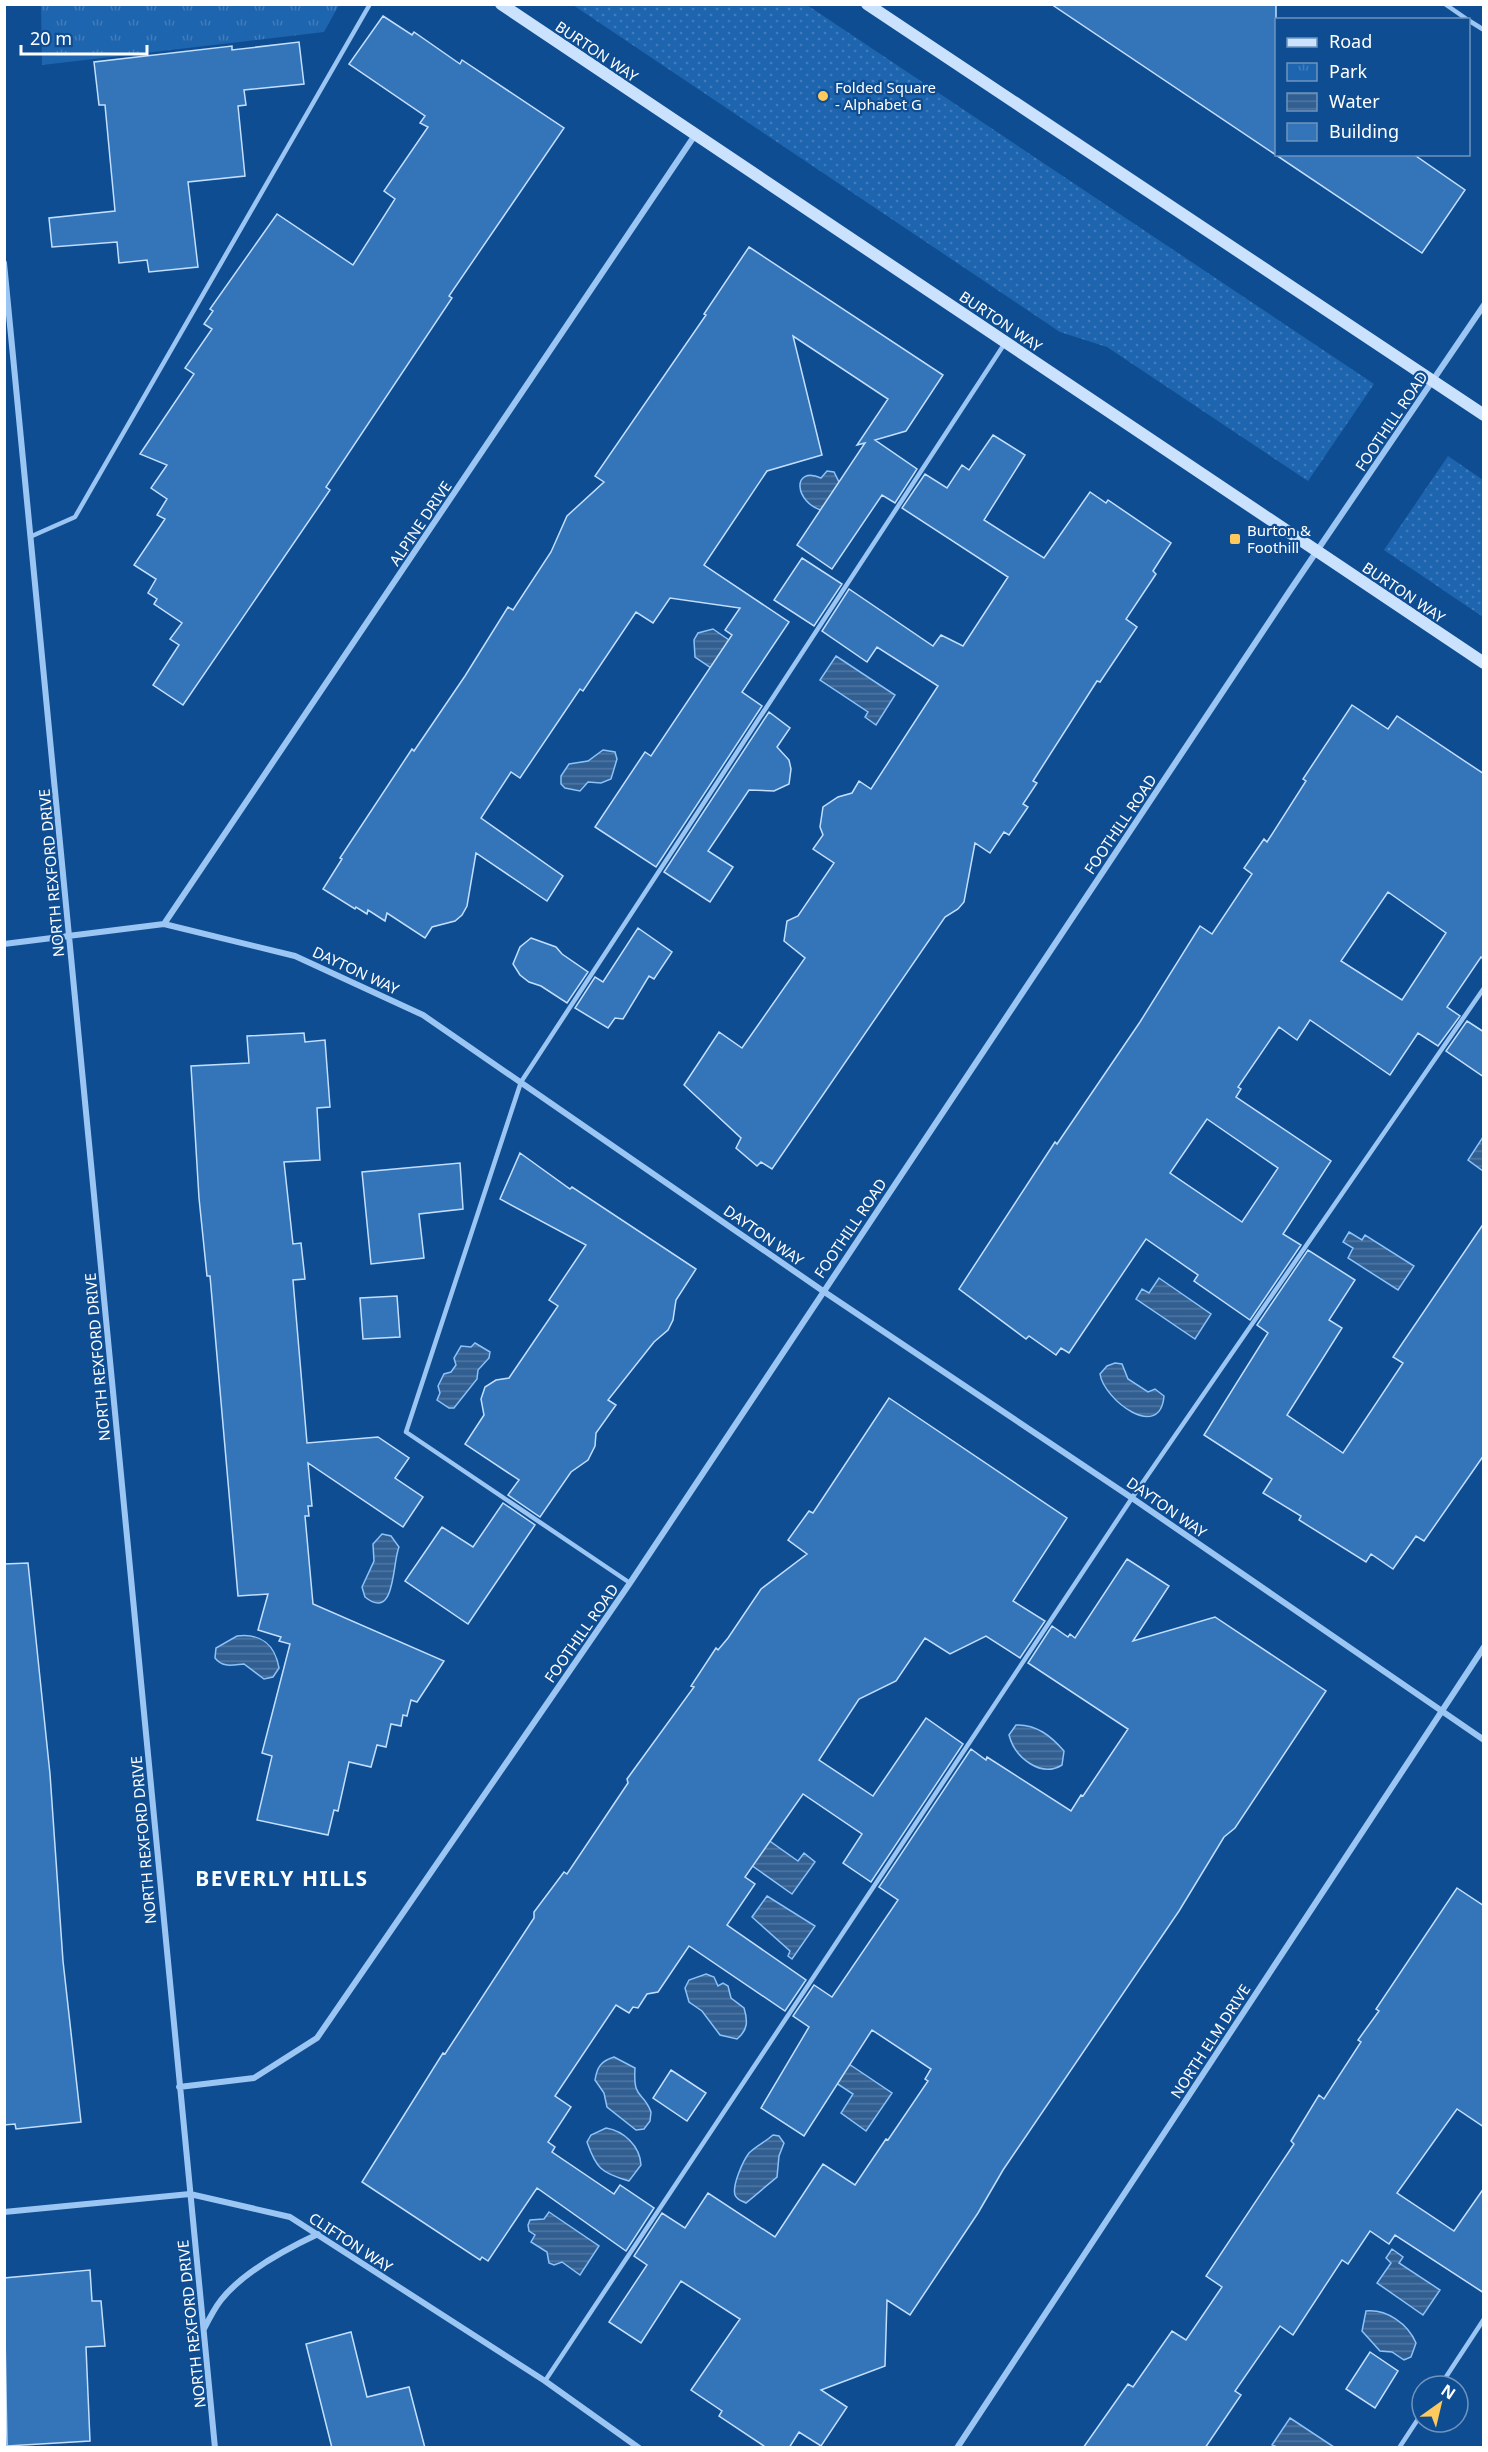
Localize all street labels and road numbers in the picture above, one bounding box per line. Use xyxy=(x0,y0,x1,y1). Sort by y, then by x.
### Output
street label: BURTON WAY xyxy=(552,16,643,86)
street label: BURTON WAY xyxy=(956,286,1047,356)
street label: FOOTHILL ROAD xyxy=(1350,367,1432,475)
street label: ALPINE DRIVE xyxy=(384,477,456,569)
street label: BURTON WAY xyxy=(1359,557,1450,627)
street label: FOOTHILL ROAD xyxy=(1079,770,1161,878)
street label: NORTH REXFORD DRIVE xyxy=(34,788,68,958)
street label: DAYTON WAY xyxy=(309,941,403,999)
street label: FOOTHILL ROAD xyxy=(809,1174,891,1282)
street label: DAYTON WAY xyxy=(720,1200,808,1270)
street label: NORTH REXFORD DRIVE xyxy=(80,1272,114,1442)
street label: DAYTON WAY xyxy=(1123,1472,1211,1542)
street label: FOOTHILL ROAD xyxy=(539,1580,623,1686)
street label: NORTH REXFORD DRIVE xyxy=(126,1755,160,1925)
street label: NORTH ELM DRIVE xyxy=(1166,1980,1254,2102)
street label: CLIFTON WAY xyxy=(305,2208,397,2277)
street label: NORTH REXFORD DRIVE xyxy=(172,2239,210,2409)

